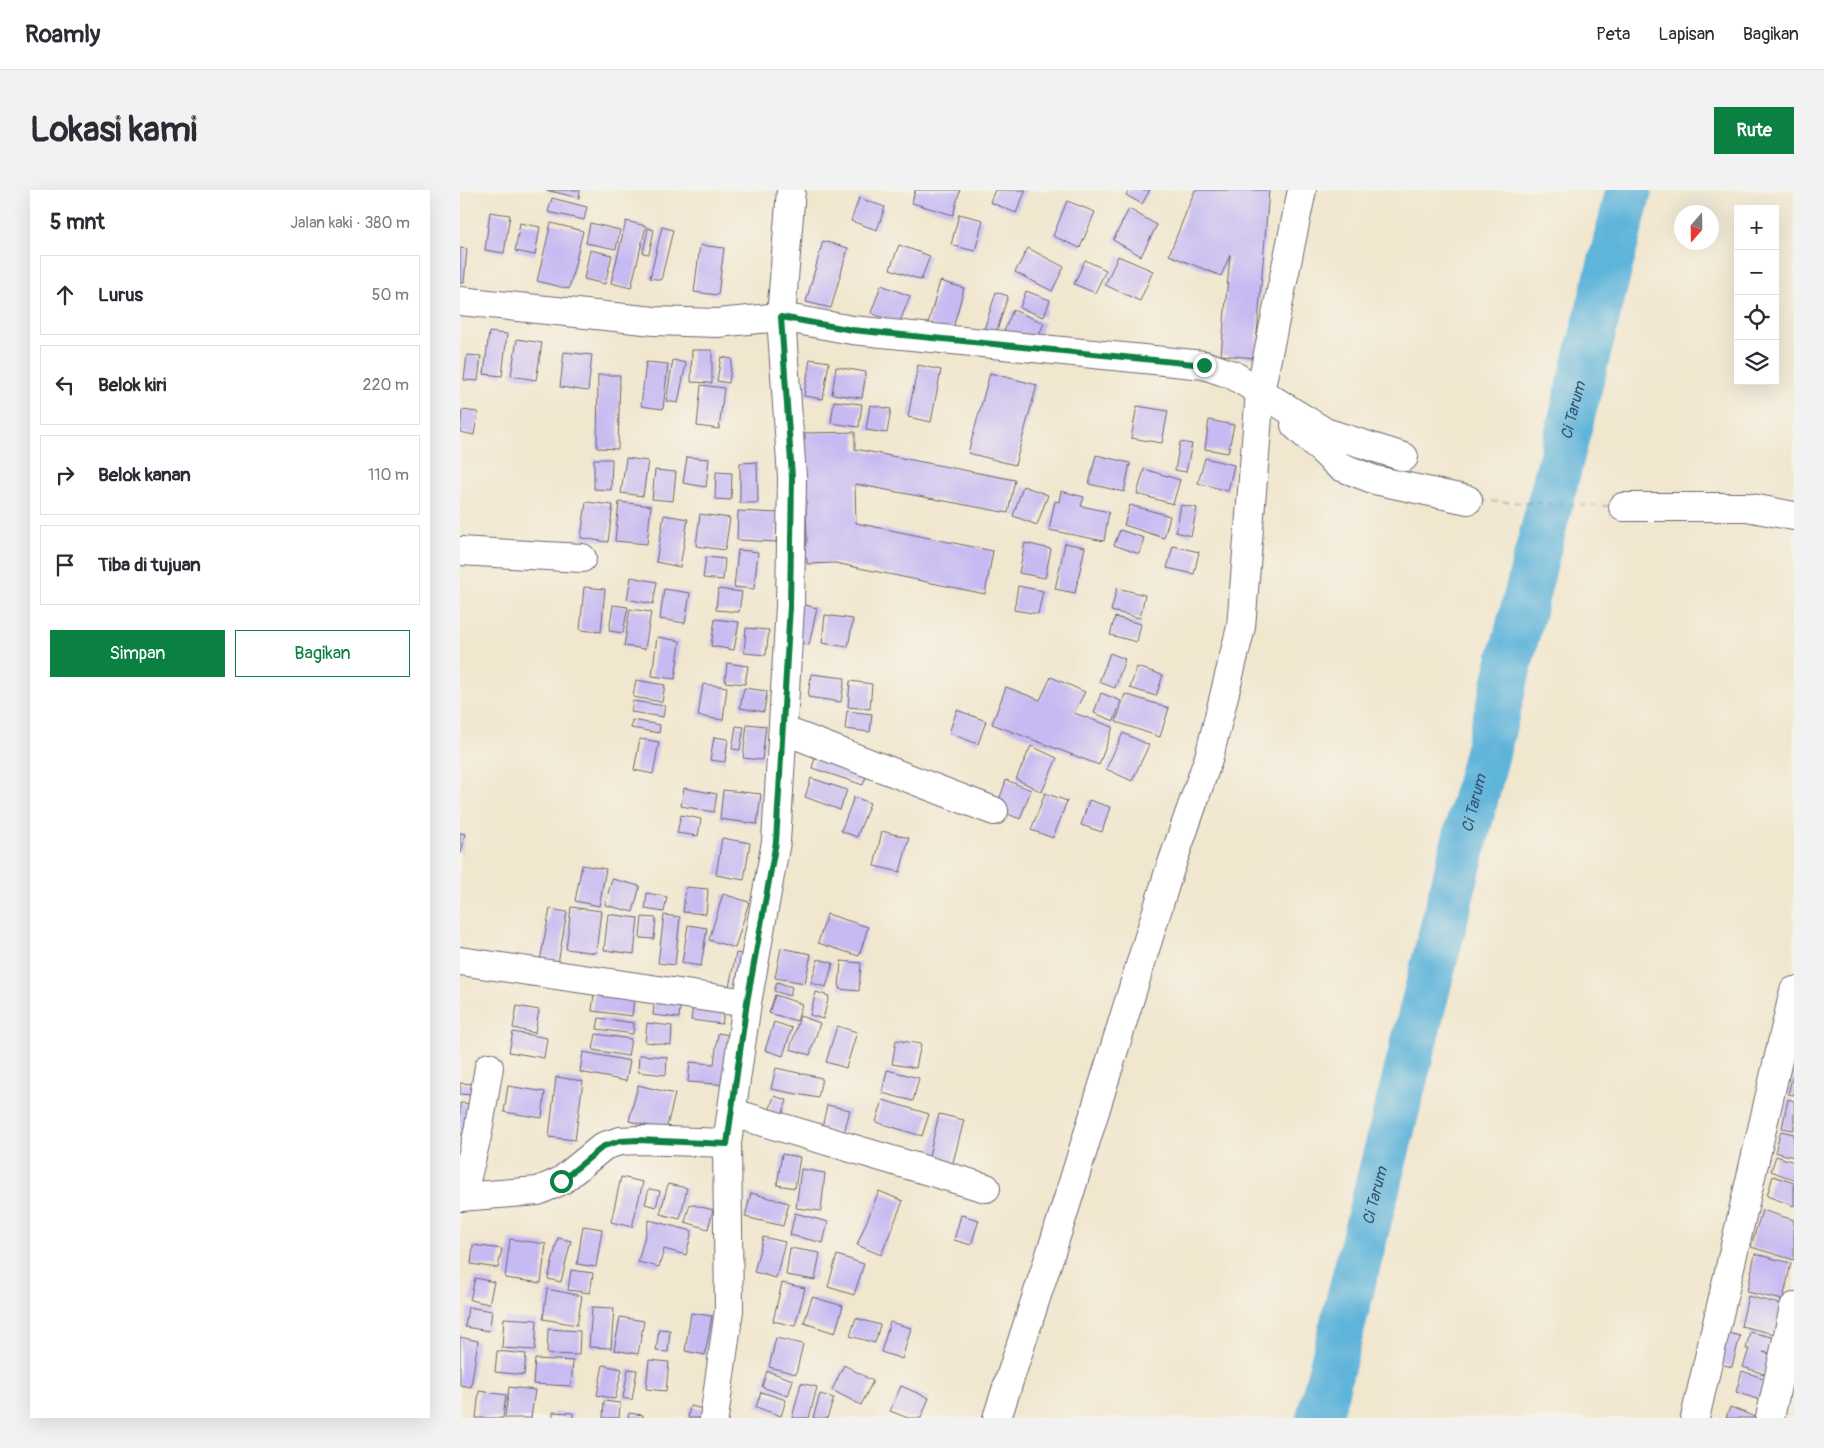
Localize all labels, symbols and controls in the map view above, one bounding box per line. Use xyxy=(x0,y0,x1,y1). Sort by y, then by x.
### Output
text: Roamly xyxy=(25,20,100,49)
text: Peta xyxy=(1596,23,1630,46)
text: Lapisan xyxy=(1658,23,1715,46)
text: Bagikan xyxy=(1743,23,1799,46)
button: Rute xyxy=(1714,107,1794,154)
text: Lokasi kami xyxy=(30,108,197,152)
north arrow xyxy=(1674,205,1719,250)
map controls xyxy=(1734,205,1779,385)
button: + xyxy=(1734,205,1779,250)
text: 5 mnt xyxy=(50,209,105,236)
text: Jalan kaki · 380 m xyxy=(290,213,410,233)
button: − xyxy=(1734,250,1779,295)
icon: ahead xyxy=(51,281,79,309)
text: Lurus xyxy=(98,283,143,307)
text: 50 m xyxy=(372,285,409,305)
button: locate xyxy=(1734,295,1779,340)
button: layers xyxy=(1734,340,1779,385)
route end xyxy=(1193,354,1216,377)
icon: left xyxy=(51,371,79,399)
text: Belok kiri xyxy=(98,373,166,397)
text: 220 m xyxy=(363,375,409,395)
water label: Ci Tarum xyxy=(1556,379,1590,442)
icon: right xyxy=(51,461,79,489)
text: Belok kanan xyxy=(98,463,191,487)
text: 110 m xyxy=(368,465,409,485)
icon: arrive xyxy=(51,551,79,579)
text: Tiba di tujuan xyxy=(98,553,201,577)
button: Simpan xyxy=(50,630,225,677)
button: Bagikan xyxy=(235,630,410,677)
water label: Ci Tarum xyxy=(1457,771,1491,834)
water label: Ci Tarum xyxy=(1358,1164,1392,1227)
route start xyxy=(550,1170,573,1193)

